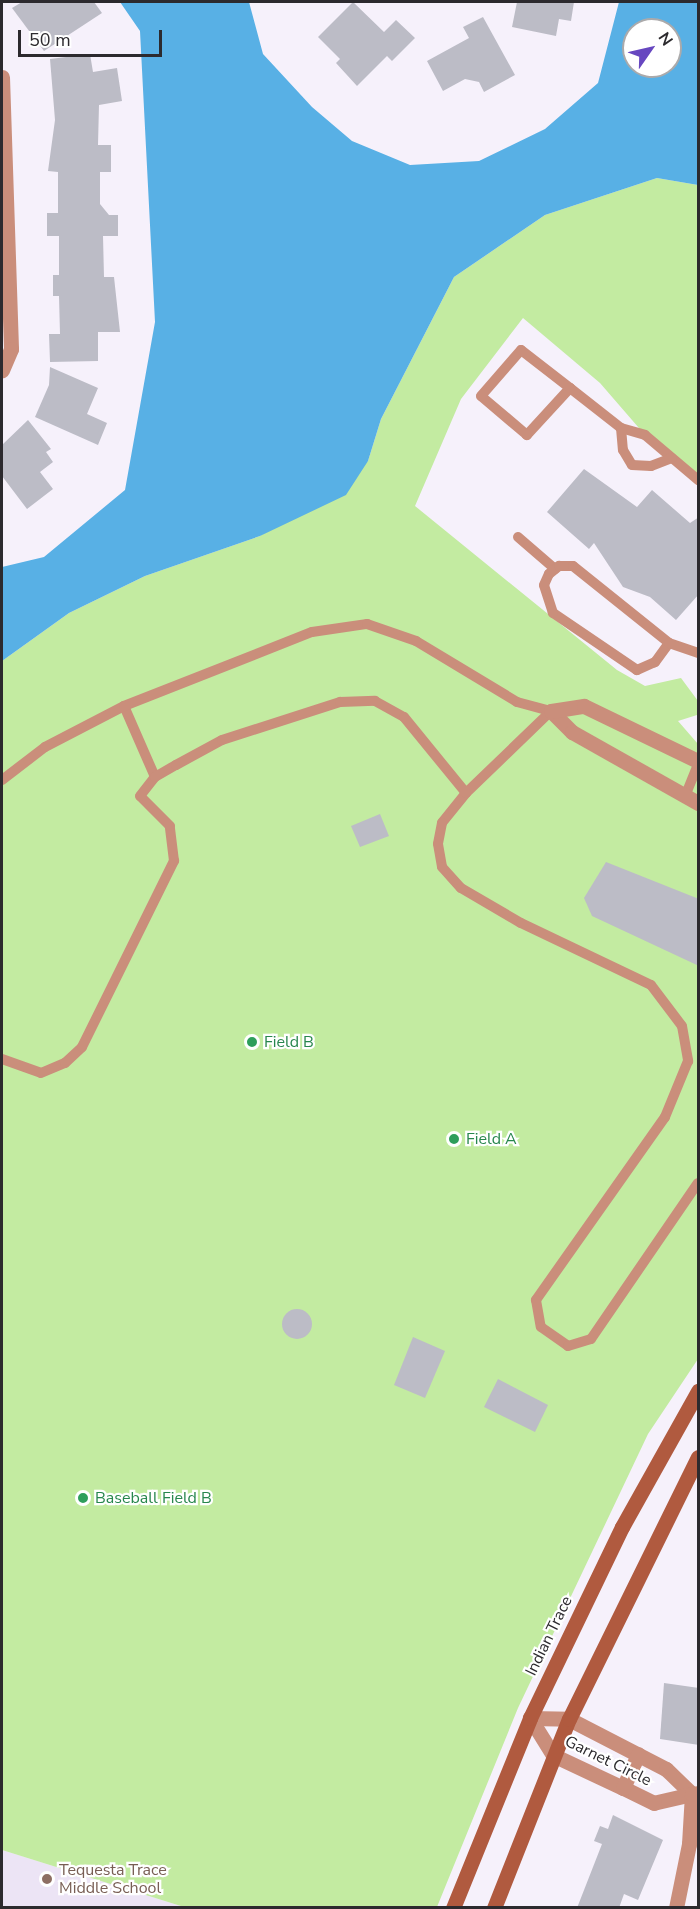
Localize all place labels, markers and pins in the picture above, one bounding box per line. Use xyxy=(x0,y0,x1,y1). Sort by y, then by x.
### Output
place label: Field B xyxy=(264,1032,314,1052)
marker: Field B xyxy=(245,1035,259,1049)
place label: Field A xyxy=(466,1129,517,1149)
marker: Field A xyxy=(447,1132,461,1146)
place label: Baseball Field B xyxy=(95,1488,212,1508)
marker: Baseball Field B xyxy=(76,1491,90,1505)
place label: Tequesta Trace Middle School xyxy=(59,1860,167,1898)
marker: Tequesta Trace Middle School xyxy=(40,1872,54,1886)

